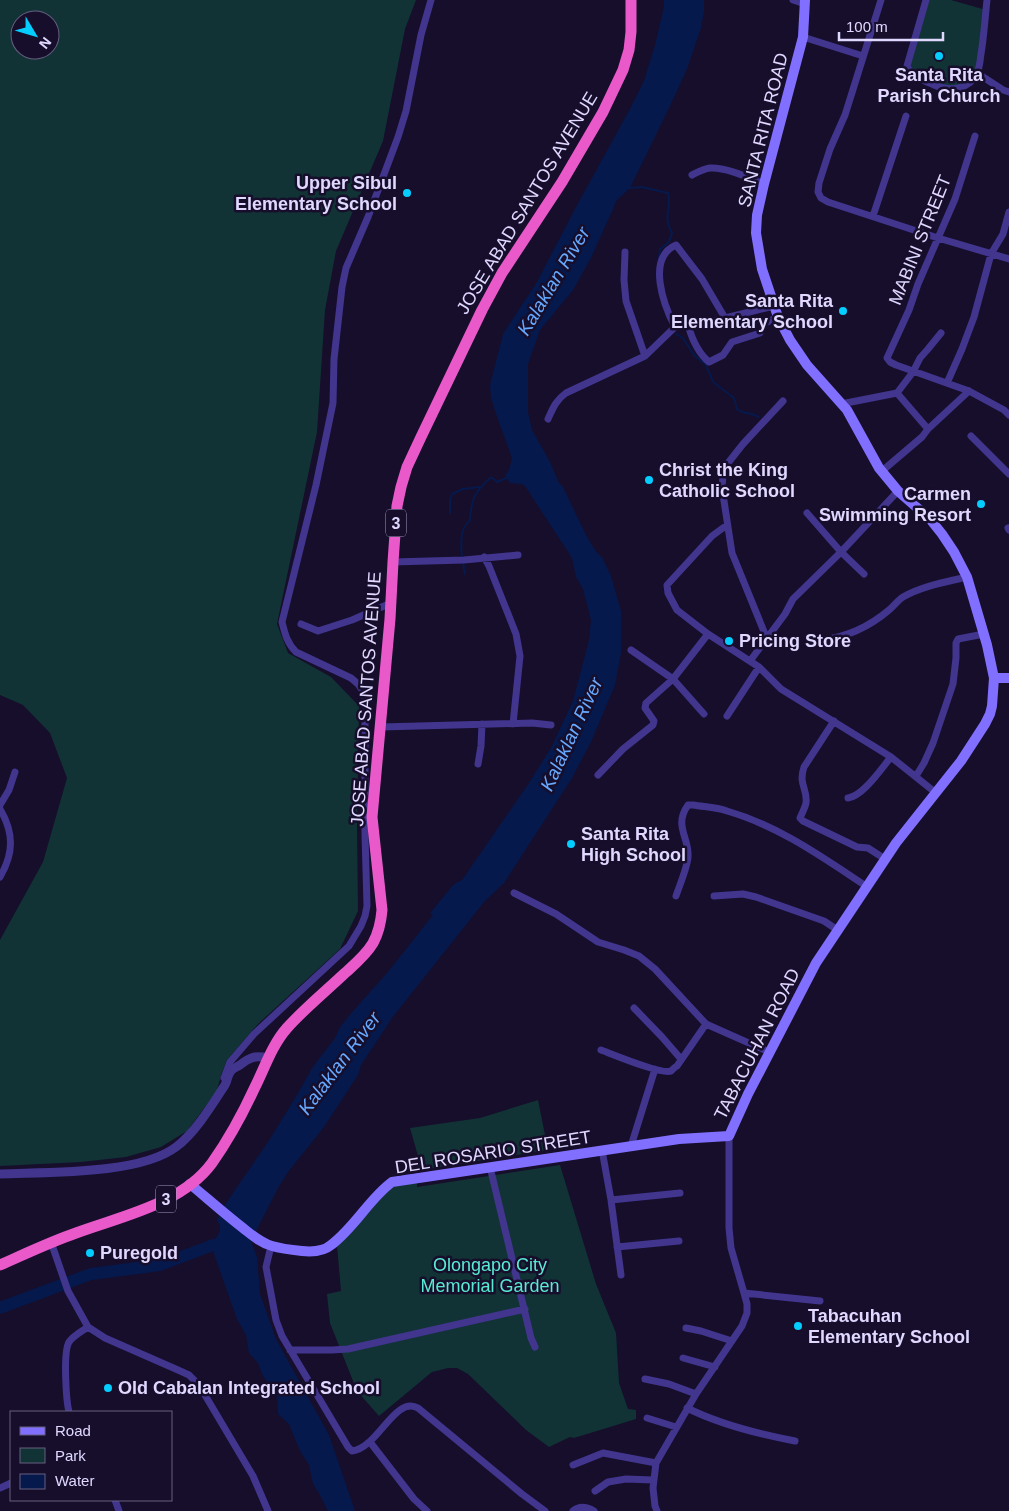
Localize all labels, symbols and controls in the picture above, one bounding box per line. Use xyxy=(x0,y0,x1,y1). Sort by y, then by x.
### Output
north arrow xyxy=(10,10,60,60)
scale bar xyxy=(839,10,943,42)
text: 100 m xyxy=(846,18,888,35)
text: N xyxy=(36,34,55,52)
marker: Santa Rita Parish Church xyxy=(933,50,945,62)
street label: SANTA RITA ROAD xyxy=(734,51,792,209)
place label: Santa Rita Parish Church xyxy=(877,65,1001,106)
street label: JOSE ABAD SANTOS AVENUE xyxy=(453,88,601,318)
street label: MABINI STREET xyxy=(885,172,955,308)
place label: Upper Sibul Elementary School xyxy=(235,173,397,214)
marker: Upper Sibul Elementary School xyxy=(401,187,413,199)
water label: Kalaklan River xyxy=(513,223,594,339)
place label: Santa Rita Elementary School xyxy=(671,291,834,332)
marker: Santa Rita Elementary School xyxy=(837,305,849,317)
place label: Christ the King Catholic School xyxy=(659,460,795,501)
marker: Christ the King Catholic School xyxy=(643,474,655,486)
place label: Carmen Swimming Resort xyxy=(819,484,971,525)
marker: Carmen Swimming Resort xyxy=(975,498,987,510)
road number: 3 xyxy=(386,509,406,536)
street label: JOSE ABAD SANTOS AVENUE xyxy=(347,571,385,827)
place label: Pricing Store xyxy=(739,631,851,651)
marker: Pricing Store xyxy=(723,635,735,647)
water label: Kalaklan River xyxy=(536,674,607,794)
place label: Santa Rita High School xyxy=(581,824,686,865)
marker: Santa Rita High School xyxy=(565,838,577,850)
street label: TABACUHAN ROAD xyxy=(710,965,804,1123)
water label: Kalaklan River xyxy=(294,1008,385,1119)
street label: DEL ROSARIO STREET xyxy=(393,1127,593,1177)
road number: 3 xyxy=(156,1186,176,1212)
place label: Puregold xyxy=(100,1243,178,1263)
marker: Puregold xyxy=(84,1247,96,1259)
park label: Olongapo City Memorial Garden xyxy=(420,1255,560,1296)
place label: Tabacuhan Elementary School xyxy=(808,1306,970,1347)
marker: Tabacuhan Elementary School xyxy=(792,1320,804,1332)
place label: Old Cabalan Integrated School xyxy=(118,1378,380,1398)
marker: Old Cabalan Integrated School xyxy=(102,1382,114,1394)
legend xyxy=(10,1411,172,1501)
text: Road xyxy=(55,1422,91,1439)
text: Park xyxy=(55,1447,86,1464)
text: Water xyxy=(55,1472,94,1489)

